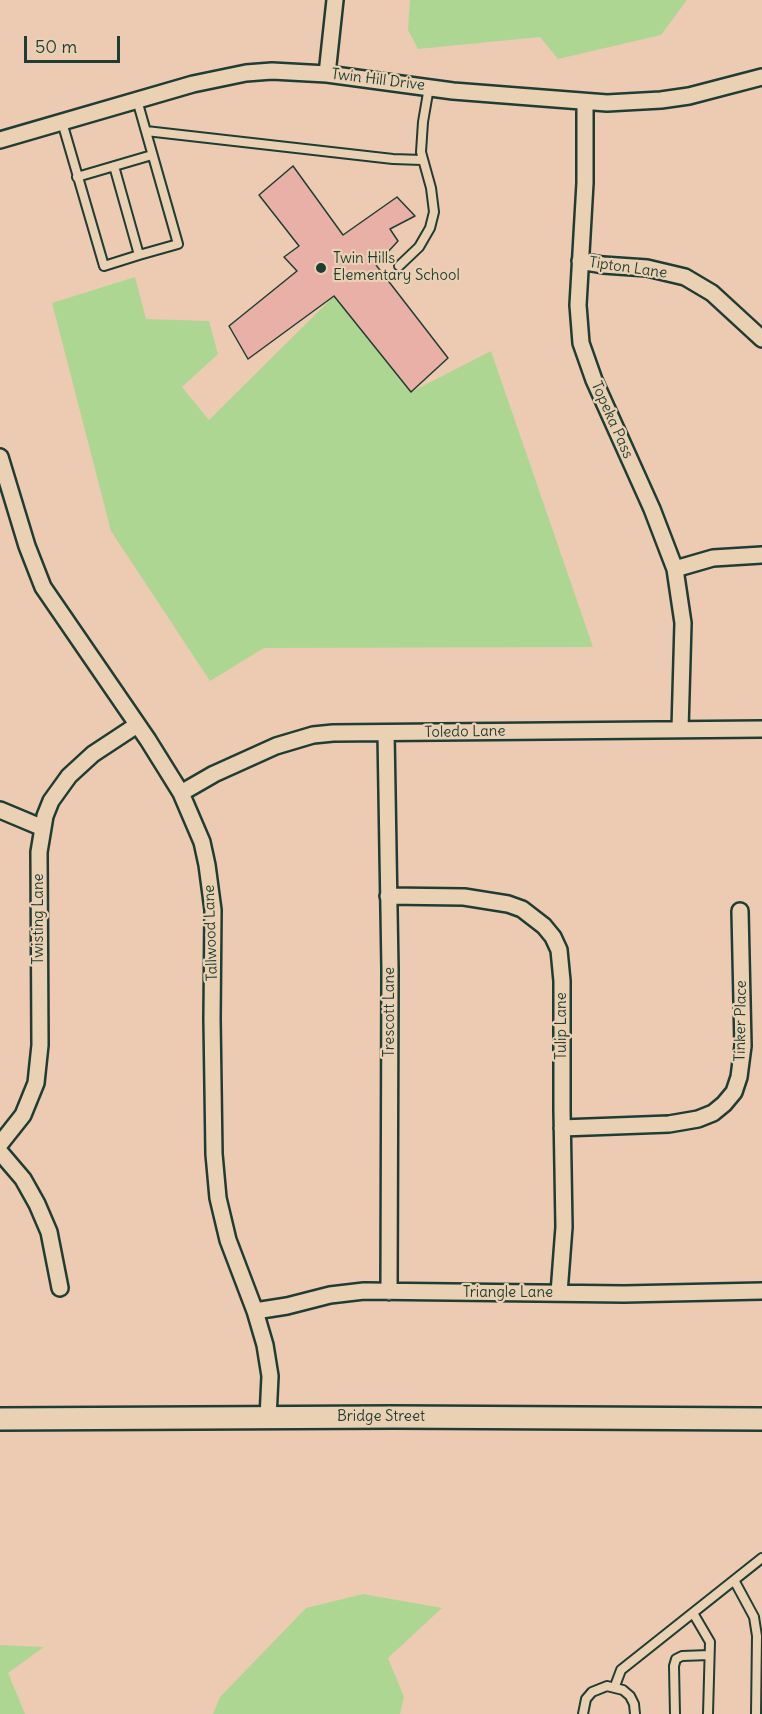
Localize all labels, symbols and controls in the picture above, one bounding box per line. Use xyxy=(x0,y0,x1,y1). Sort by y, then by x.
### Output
scale bar xyxy=(27,24,123,62)
text: 50 m xyxy=(35,35,77,58)
street label: Twin Hill Drive xyxy=(330,65,426,95)
place label: Twin Hills Elementary School xyxy=(333,250,460,285)
street label: Tipton Lane xyxy=(588,254,668,282)
marker: Twin Hills Elementary School xyxy=(314,261,328,275)
street label: Topeka Pass xyxy=(587,379,637,461)
street label: Toledo Lane xyxy=(424,722,506,742)
street label: Twisting Lane xyxy=(30,873,48,965)
street label: Tallwood Lane xyxy=(200,884,222,982)
street label: Trescott Lane xyxy=(381,967,399,1057)
street label: Tinker Place xyxy=(731,980,751,1062)
street label: Tulip Lane xyxy=(553,992,571,1060)
street label: Triangle Lane xyxy=(463,1284,553,1302)
street label: Bridge Street xyxy=(337,1408,425,1426)

